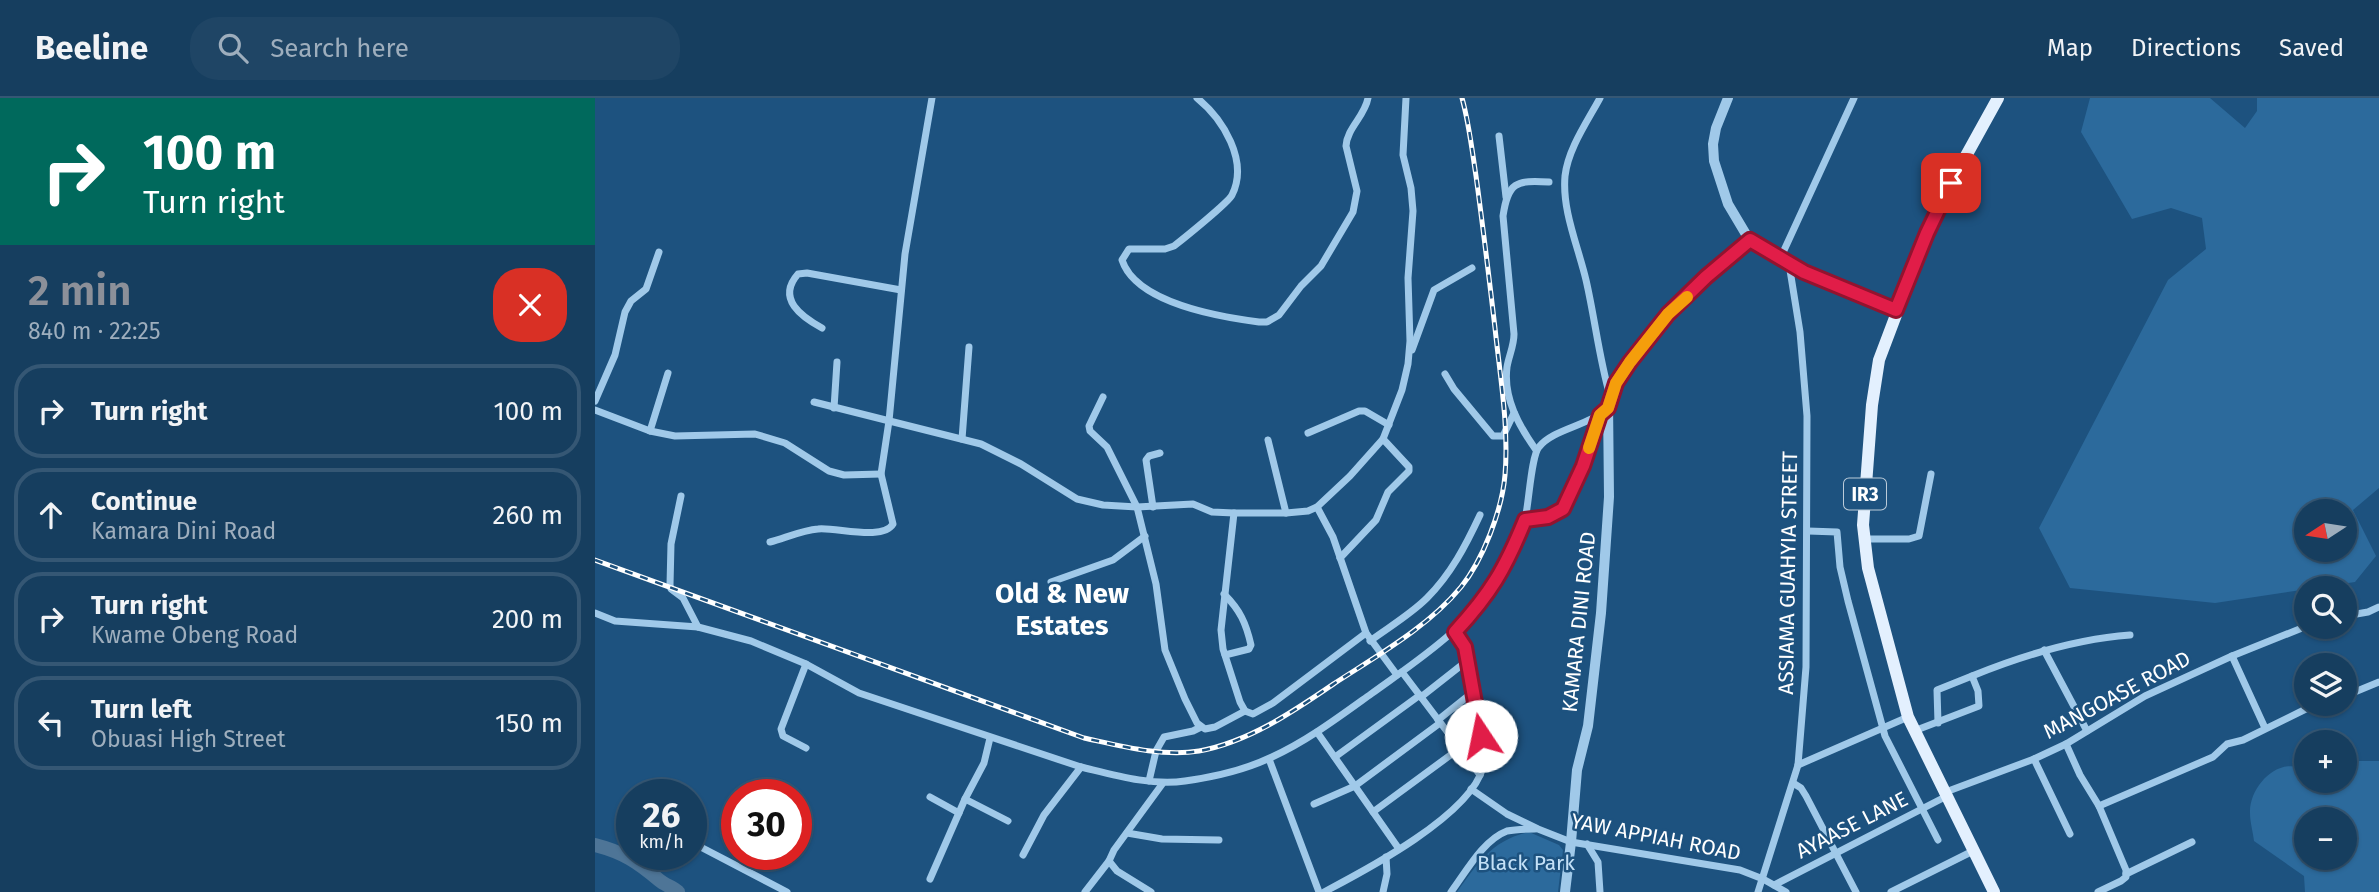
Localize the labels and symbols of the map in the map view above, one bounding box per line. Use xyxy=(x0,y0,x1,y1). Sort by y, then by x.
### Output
pin xyxy=(1921,153,1981,213)
street label: ASSIAMA GUAHYIA STREET xyxy=(1773,451,1803,695)
road number: IR3 xyxy=(1844,478,1886,510)
north arrow xyxy=(2294,499,2357,562)
street label: KAMARA DINI ROAD xyxy=(1557,530,1601,714)
district label: Old & New Estates xyxy=(995,577,1129,642)
street label: MANGOASE ROAD xyxy=(2039,645,2195,745)
position arrow xyxy=(1444,699,1518,773)
speed limit sign: 30 xyxy=(721,779,812,870)
street label: AYAASE LANE xyxy=(1792,786,1912,864)
street label: YAW APPIAH ROAD xyxy=(1569,808,1743,866)
park label: Black Park xyxy=(1477,850,1575,876)

